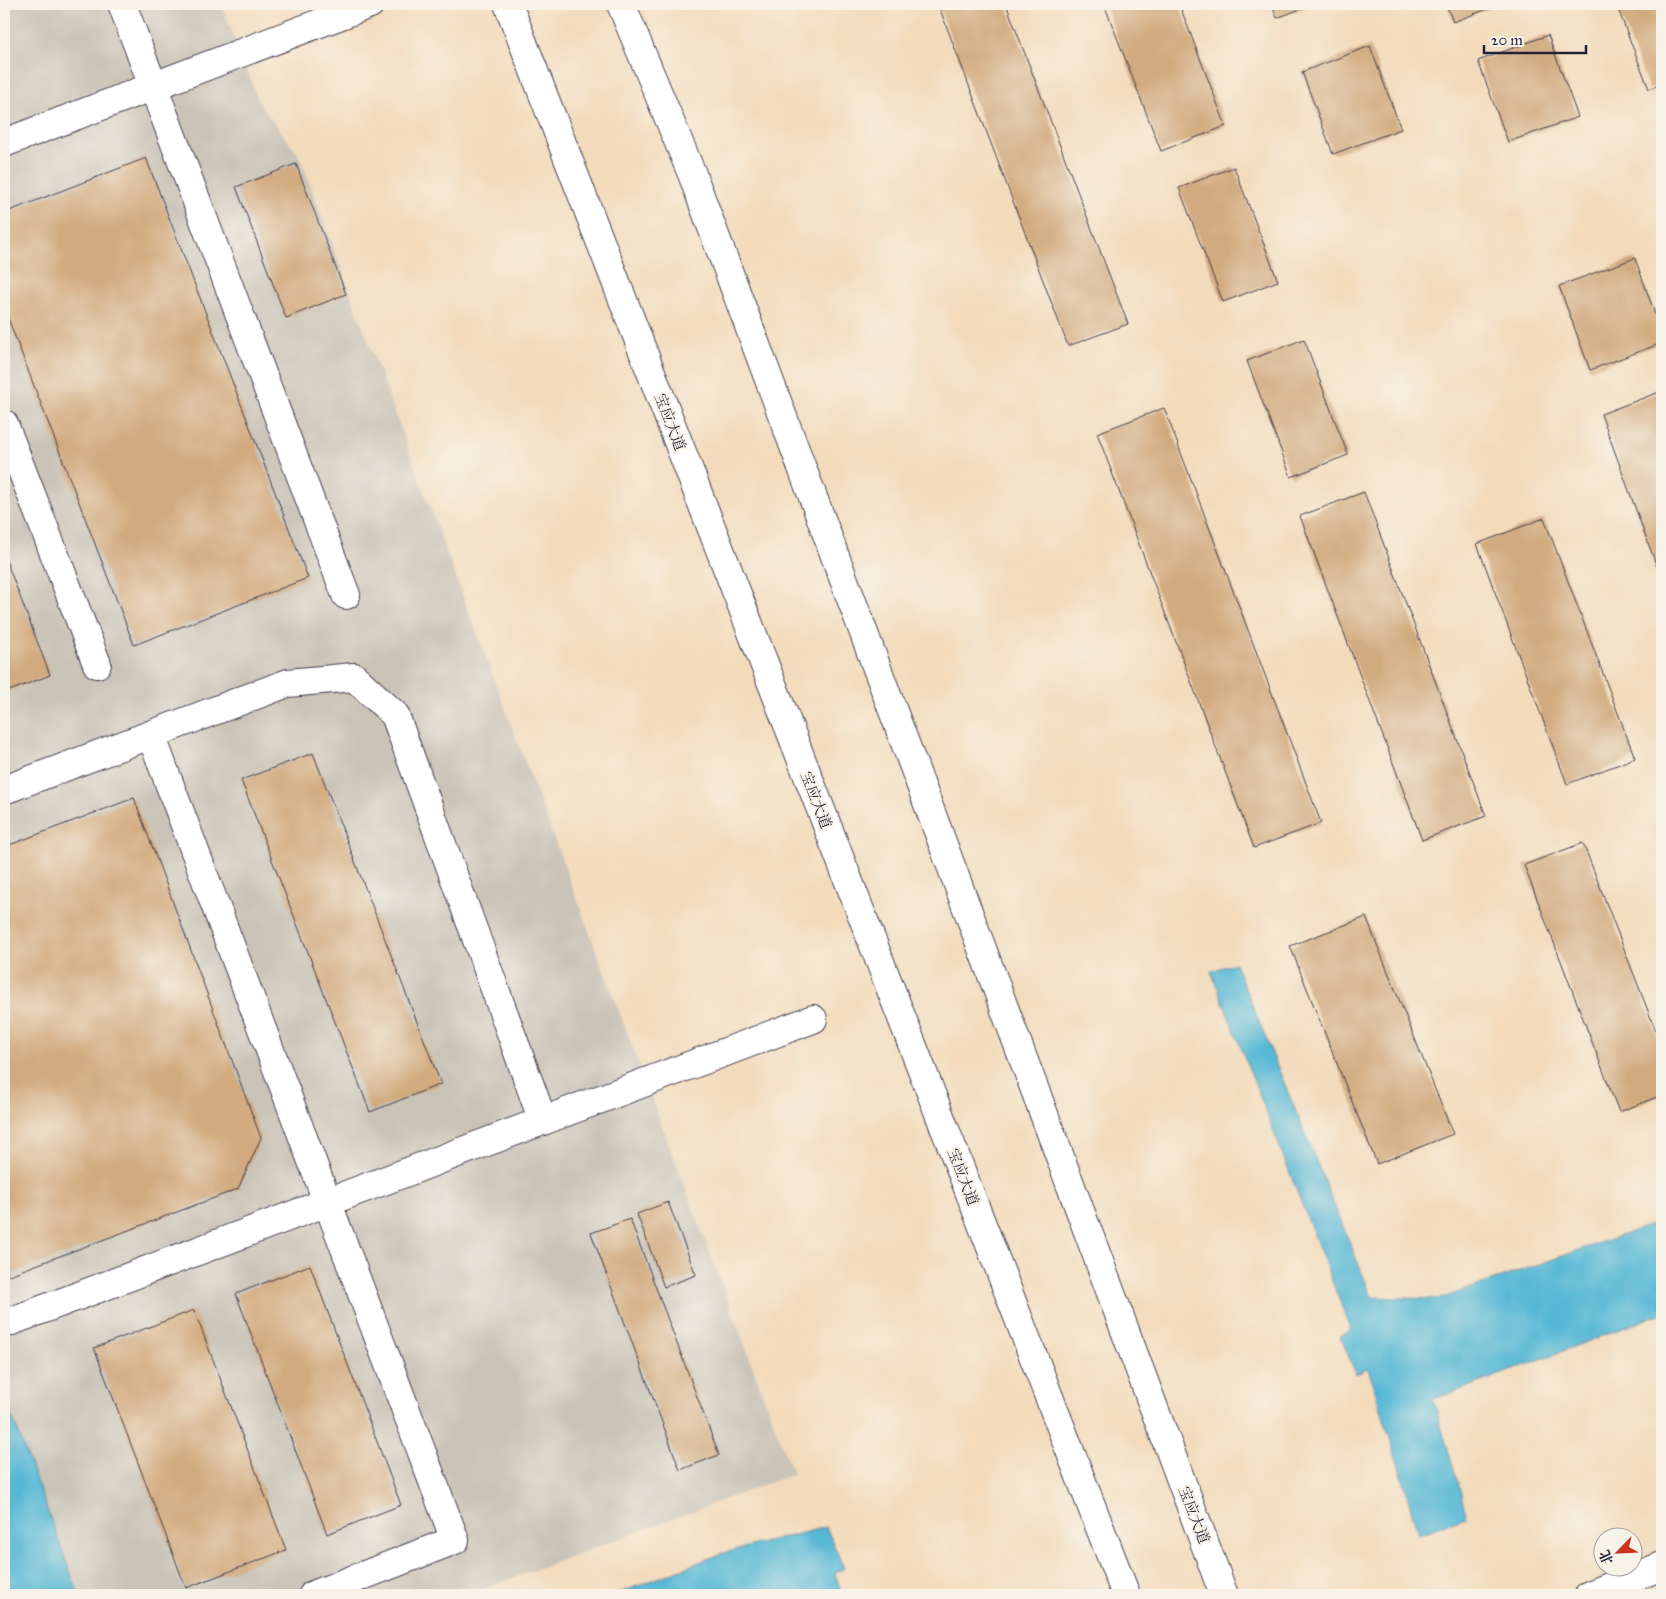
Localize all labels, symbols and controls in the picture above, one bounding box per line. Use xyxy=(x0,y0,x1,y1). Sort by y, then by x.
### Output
scale bar xyxy=(1484,22,1586,54)
text: 20 m xyxy=(1491,31,1523,49)
street label: 宝应大道 xyxy=(651,391,689,453)
street label: 宝应大道 xyxy=(797,769,835,831)
street label: 宝应大道 xyxy=(944,1146,982,1208)
street label: 宝应大道 xyxy=(1175,1484,1213,1546)
north arrow xyxy=(1594,1526,1644,1576)
text: 北 xyxy=(1596,1547,1617,1567)

